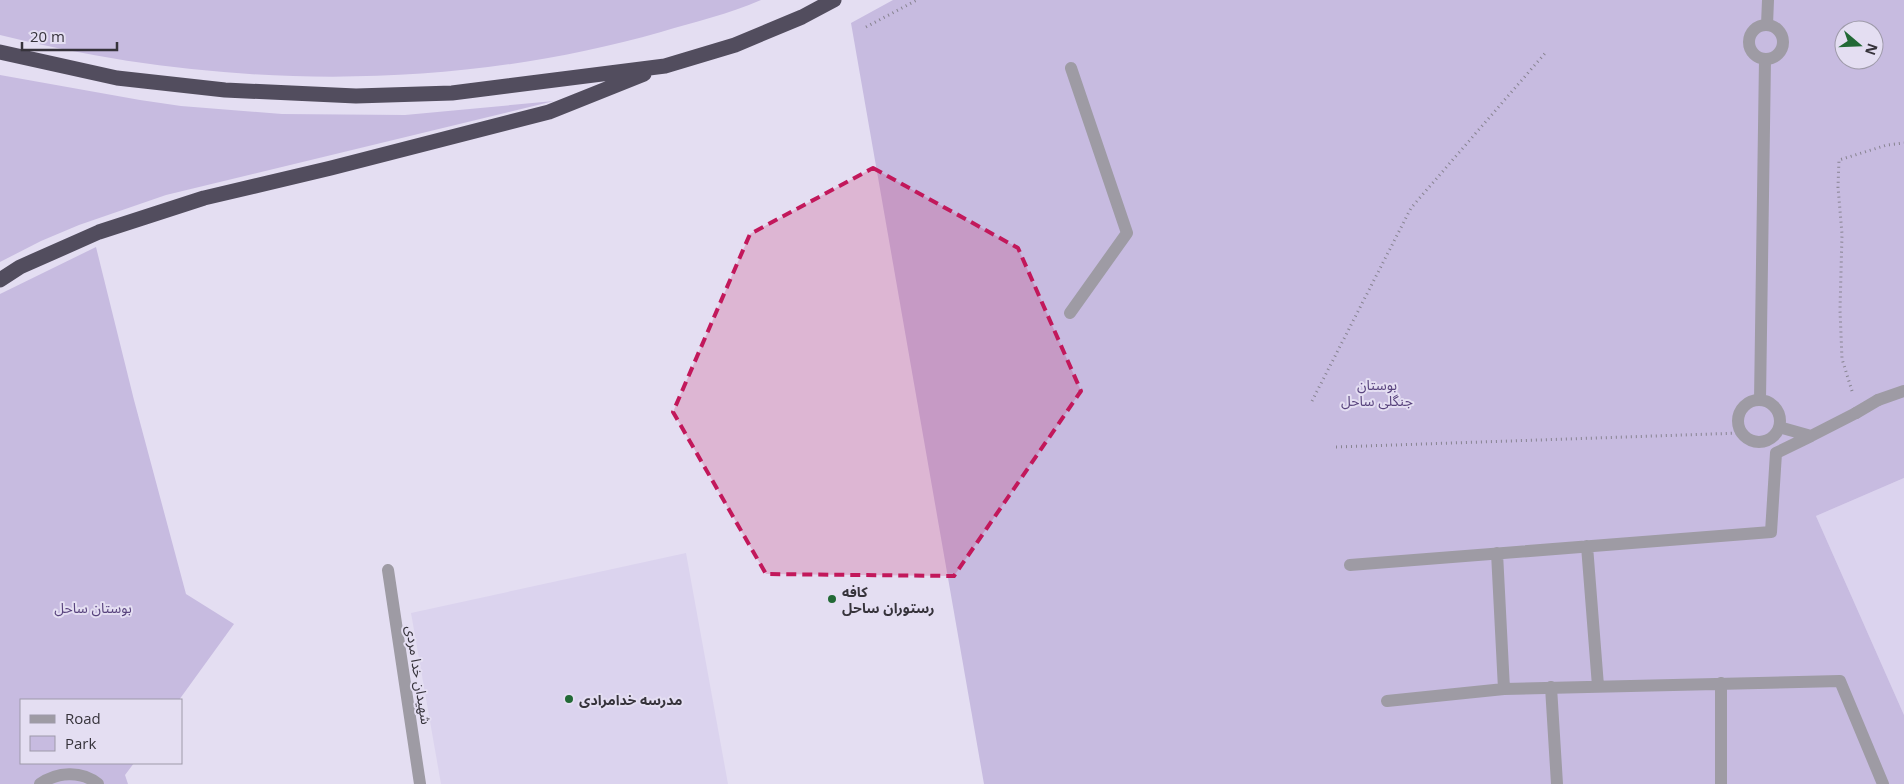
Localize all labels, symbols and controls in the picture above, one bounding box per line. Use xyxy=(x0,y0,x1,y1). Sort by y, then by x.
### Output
scale bar xyxy=(22,20,118,52)
north arrow xyxy=(1834,20,1884,70)
text: 20 m xyxy=(30,26,65,46)
text: N xyxy=(1861,41,1883,58)
park label: بوستان جنگلی ساحل xyxy=(1341,375,1413,410)
place label: کافه رستوران ساحل xyxy=(842,582,935,617)
marker: کافه رستوران ساحل xyxy=(826,593,838,605)
park label: بوستان ساحل xyxy=(54,598,132,617)
street label: شهیدان خدا مردی xyxy=(402,624,436,726)
place label: مدرسه خدامرادی xyxy=(579,690,682,709)
marker: مدرسه خدامرادی xyxy=(563,693,575,705)
legend xyxy=(20,699,182,764)
text: Road xyxy=(65,708,101,728)
text: Park xyxy=(65,733,96,753)

